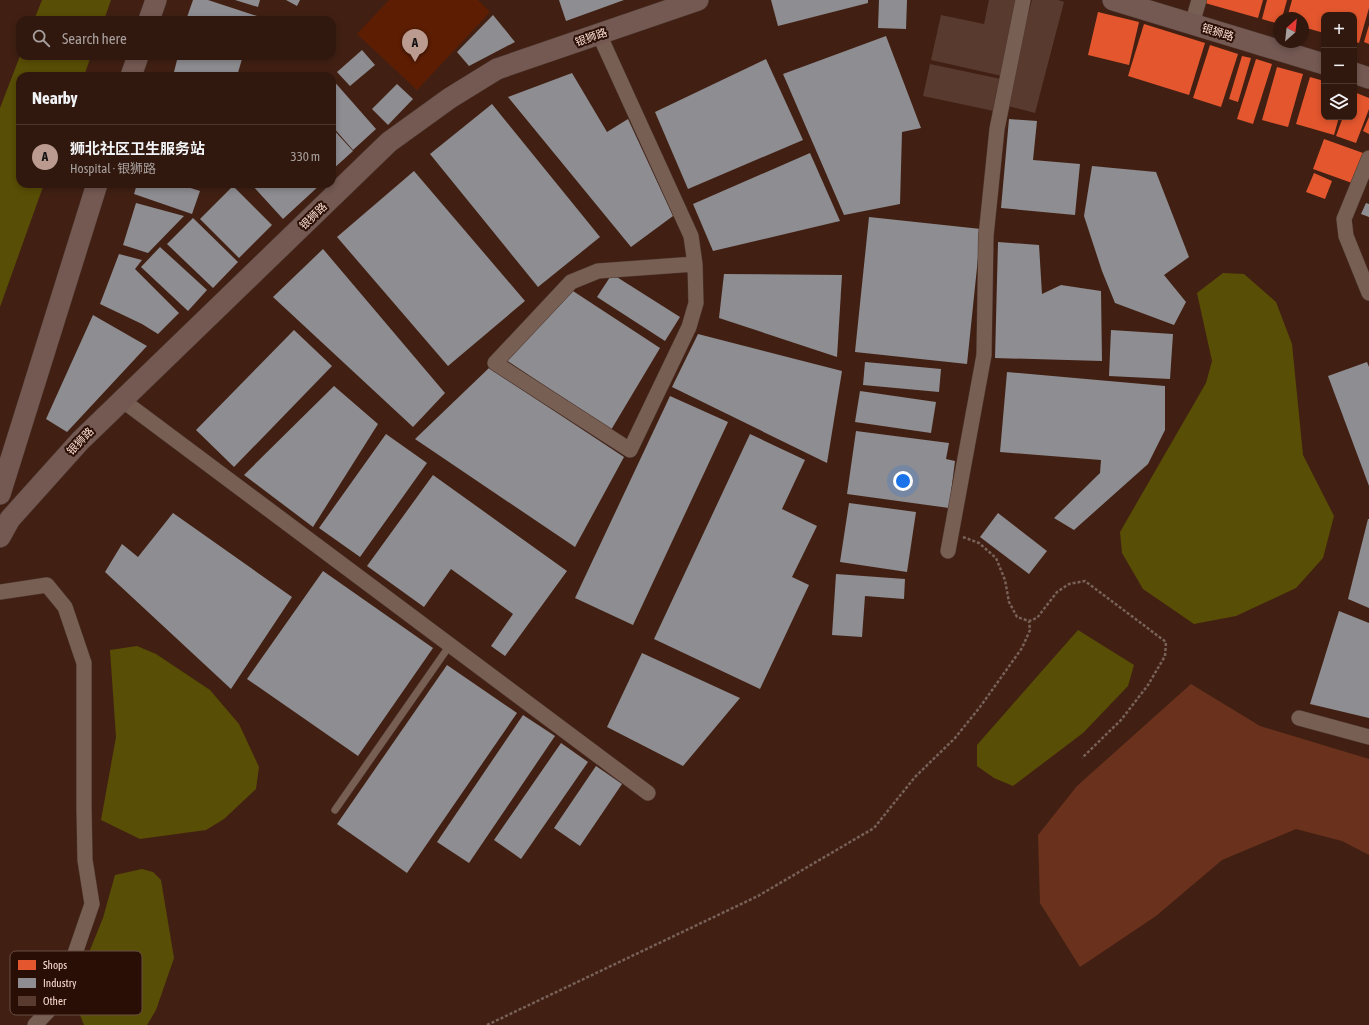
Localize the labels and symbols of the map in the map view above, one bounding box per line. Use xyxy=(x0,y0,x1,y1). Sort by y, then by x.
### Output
north arrow xyxy=(1273,12,1309,48)
street label: 银狮路 xyxy=(1200,21,1236,43)
street label: 银狮路 xyxy=(573,26,609,48)
pin: A xyxy=(402,29,428,62)
street label: 银狮路 xyxy=(297,200,329,232)
street label: 银狮路 xyxy=(64,425,96,457)
your location xyxy=(893,471,913,491)
legend xyxy=(10,951,142,1015)
text: Shops xyxy=(43,959,67,971)
text: Industry xyxy=(43,977,77,989)
text: Other xyxy=(43,995,67,1007)

